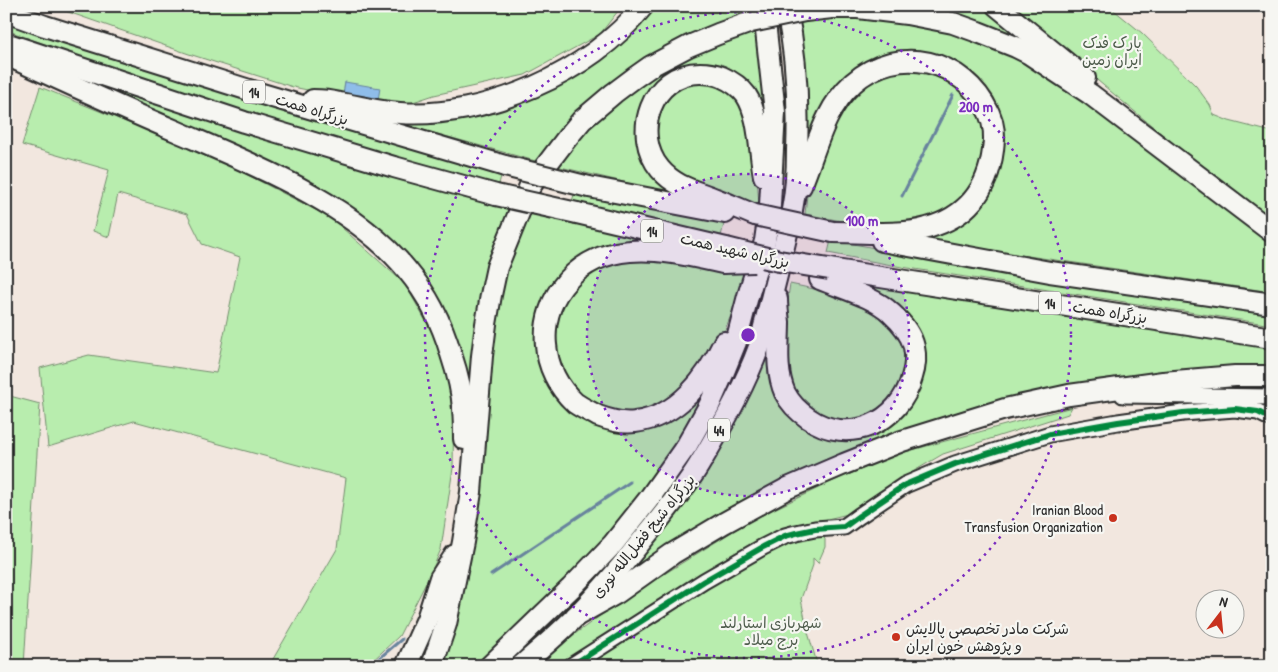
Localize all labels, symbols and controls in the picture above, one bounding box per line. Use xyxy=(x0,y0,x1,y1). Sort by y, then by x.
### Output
park label: پارک فدک ایران زمین xyxy=(1082,32,1142,70)
road number: 14 xyxy=(243,80,265,104)
street label: بزرگراه همت xyxy=(273,88,351,130)
text: 200 m xyxy=(959,96,993,117)
text: 100 m xyxy=(846,210,878,231)
road number: 14 xyxy=(641,220,663,242)
street label: بزرگراه شهید همت xyxy=(678,227,792,273)
road number: 14 xyxy=(1039,292,1061,314)
street label: بزرگراه همت xyxy=(1071,296,1149,328)
centre of rings xyxy=(739,326,757,344)
road number: 44 xyxy=(708,418,730,442)
street label: بزرگراه شیخ فضل‌الله نوری xyxy=(586,470,700,602)
place label: Iranian Blood Transfusion Organization xyxy=(965,499,1103,537)
marker: Iranian Blood Transfusion Organization xyxy=(1107,512,1119,524)
north arrow xyxy=(1196,590,1246,640)
text: N xyxy=(1218,591,1230,611)
park label: شهربازی استارلند برج میلاد xyxy=(720,612,822,650)
place label: شرکت مادر تخصصی پالایش و پژوهش خون ایران xyxy=(906,618,1069,656)
marker: شرکت مادر تخصصی پالایش و پژوهش خون ایران xyxy=(890,631,902,643)

